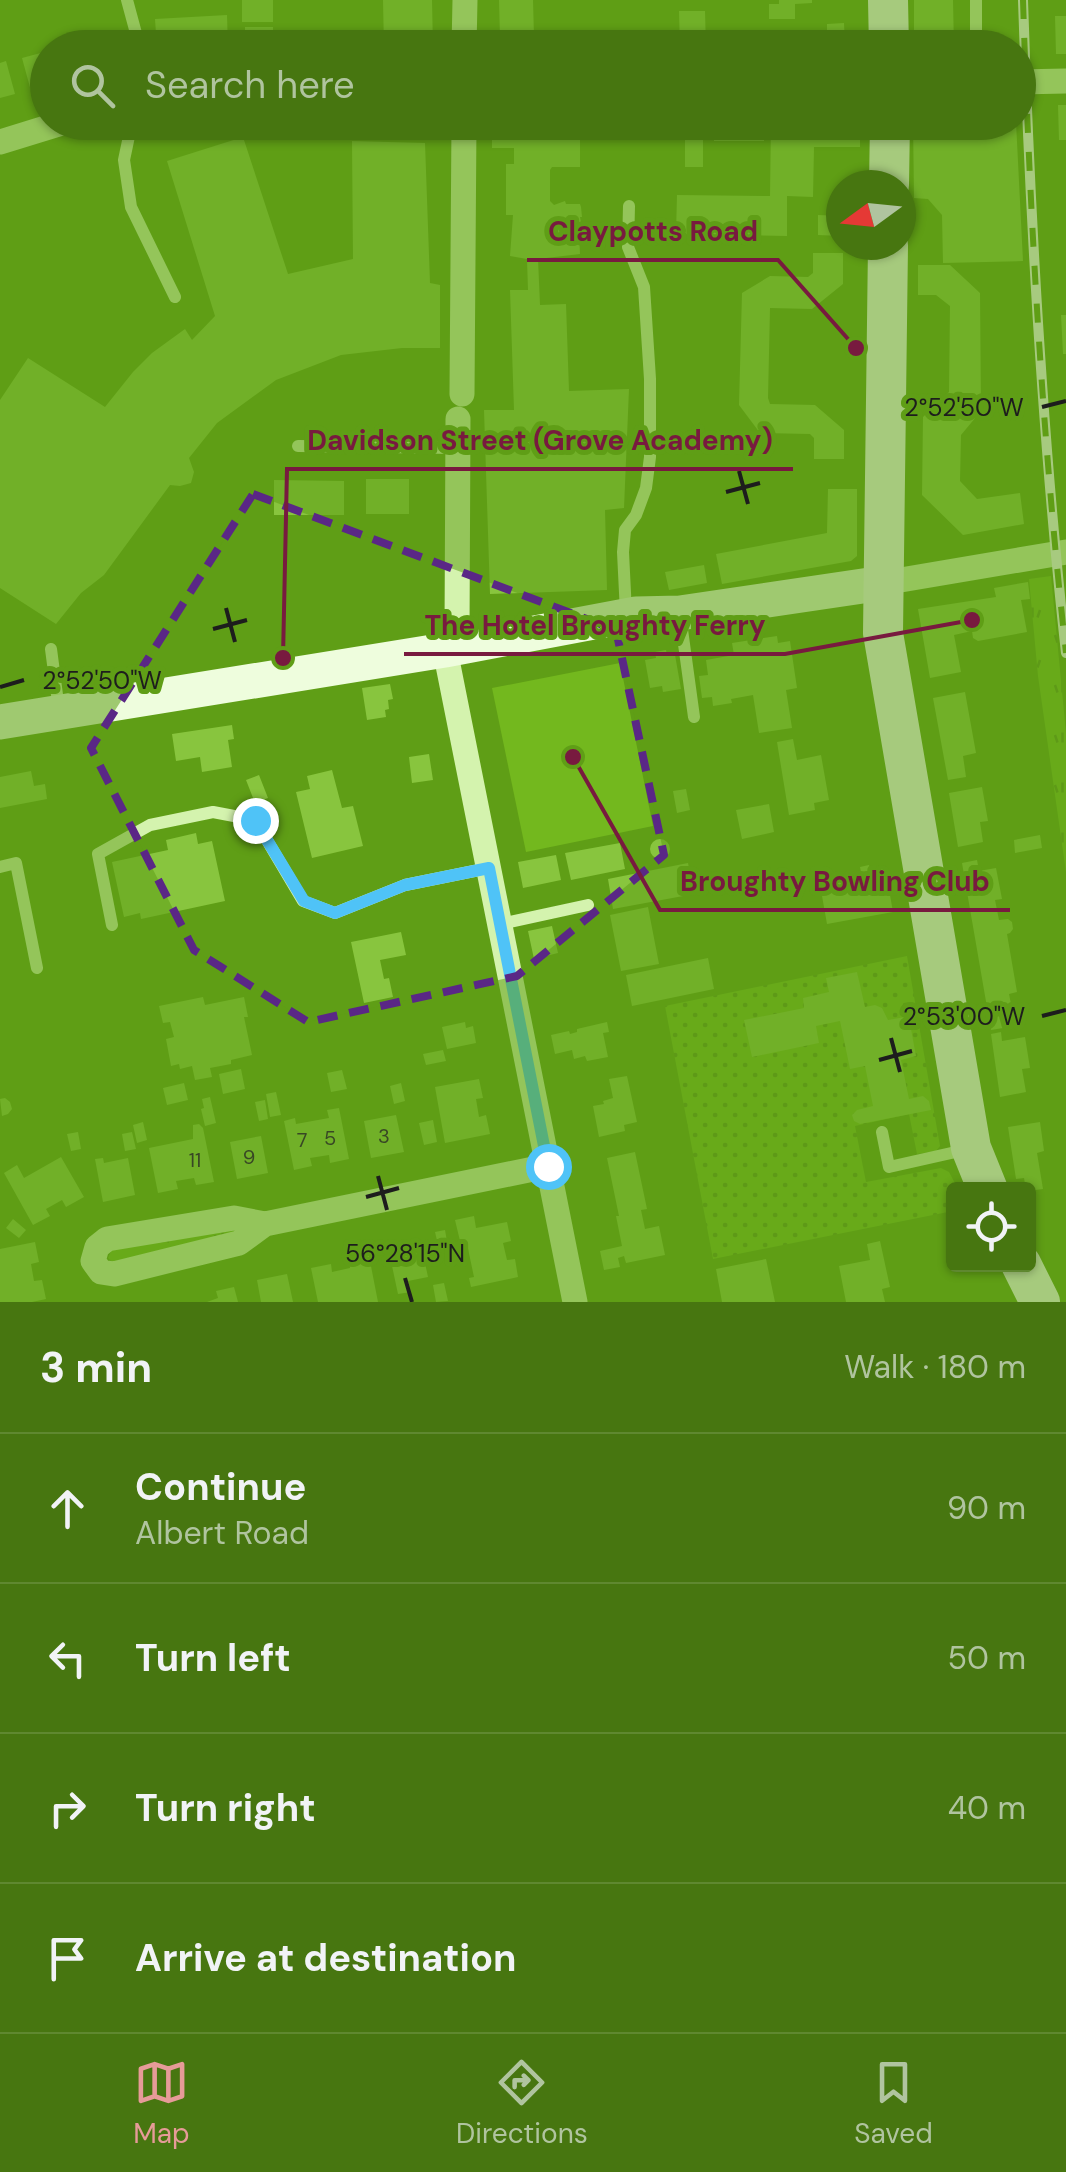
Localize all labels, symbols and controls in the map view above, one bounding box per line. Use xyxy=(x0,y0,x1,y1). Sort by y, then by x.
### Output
search box xyxy=(30,30,1036,140)
icon: search xyxy=(65,58,120,113)
text: Search here xyxy=(145,60,355,110)
north arrow xyxy=(826,170,916,260)
callout: Claypotts Road xyxy=(527,202,778,260)
text: Claypotts Road xyxy=(548,213,758,250)
text: 2°52'50"W xyxy=(904,391,1024,424)
callout: Davidson Street (Grove Academy) xyxy=(287,411,793,469)
text: Davidson Street (Grove Academy) xyxy=(307,422,773,459)
callout: The Hotel Broughty Ferry xyxy=(404,596,785,654)
text: The Hotel Broughty Ferry xyxy=(424,607,766,644)
text: 2°52'50"W xyxy=(42,664,162,697)
route end xyxy=(233,798,279,844)
callout: Broughty Bowling Club xyxy=(660,852,1010,910)
text: Broughty Bowling Club xyxy=(680,863,990,900)
text: 2°53'00"W xyxy=(903,1000,1025,1033)
house number: 3 xyxy=(378,1123,390,1149)
house number: 5 xyxy=(324,1125,336,1151)
house number: 7 xyxy=(297,1127,307,1153)
house number: 9 xyxy=(243,1144,255,1170)
route start xyxy=(526,1144,572,1190)
house number: 11 xyxy=(189,1147,201,1173)
map controls xyxy=(946,1182,1036,1272)
button: locate xyxy=(946,1182,1036,1272)
text: 56°28'15"N xyxy=(345,1237,465,1270)
text: 3 min xyxy=(40,1340,152,1395)
text: Walk · 180 m xyxy=(844,1346,1026,1388)
text: Continue xyxy=(135,1462,306,1512)
icon: ahead xyxy=(40,1481,95,1536)
text: 90 m xyxy=(947,1487,1026,1529)
text: Albert Road xyxy=(135,1512,309,1554)
icon: left xyxy=(40,1631,95,1686)
text: Turn left xyxy=(135,1633,291,1683)
text: 50 m xyxy=(948,1637,1026,1679)
icon: right xyxy=(40,1781,95,1836)
text: Turn right xyxy=(135,1783,316,1833)
text: 40 m xyxy=(948,1787,1026,1829)
icon: arrive xyxy=(40,1931,95,1986)
text: Arrive at destination xyxy=(135,1933,517,1983)
tab: Map xyxy=(133,2055,190,2152)
tab: Directions xyxy=(456,2055,588,2152)
tab: Saved xyxy=(854,2055,933,2152)

